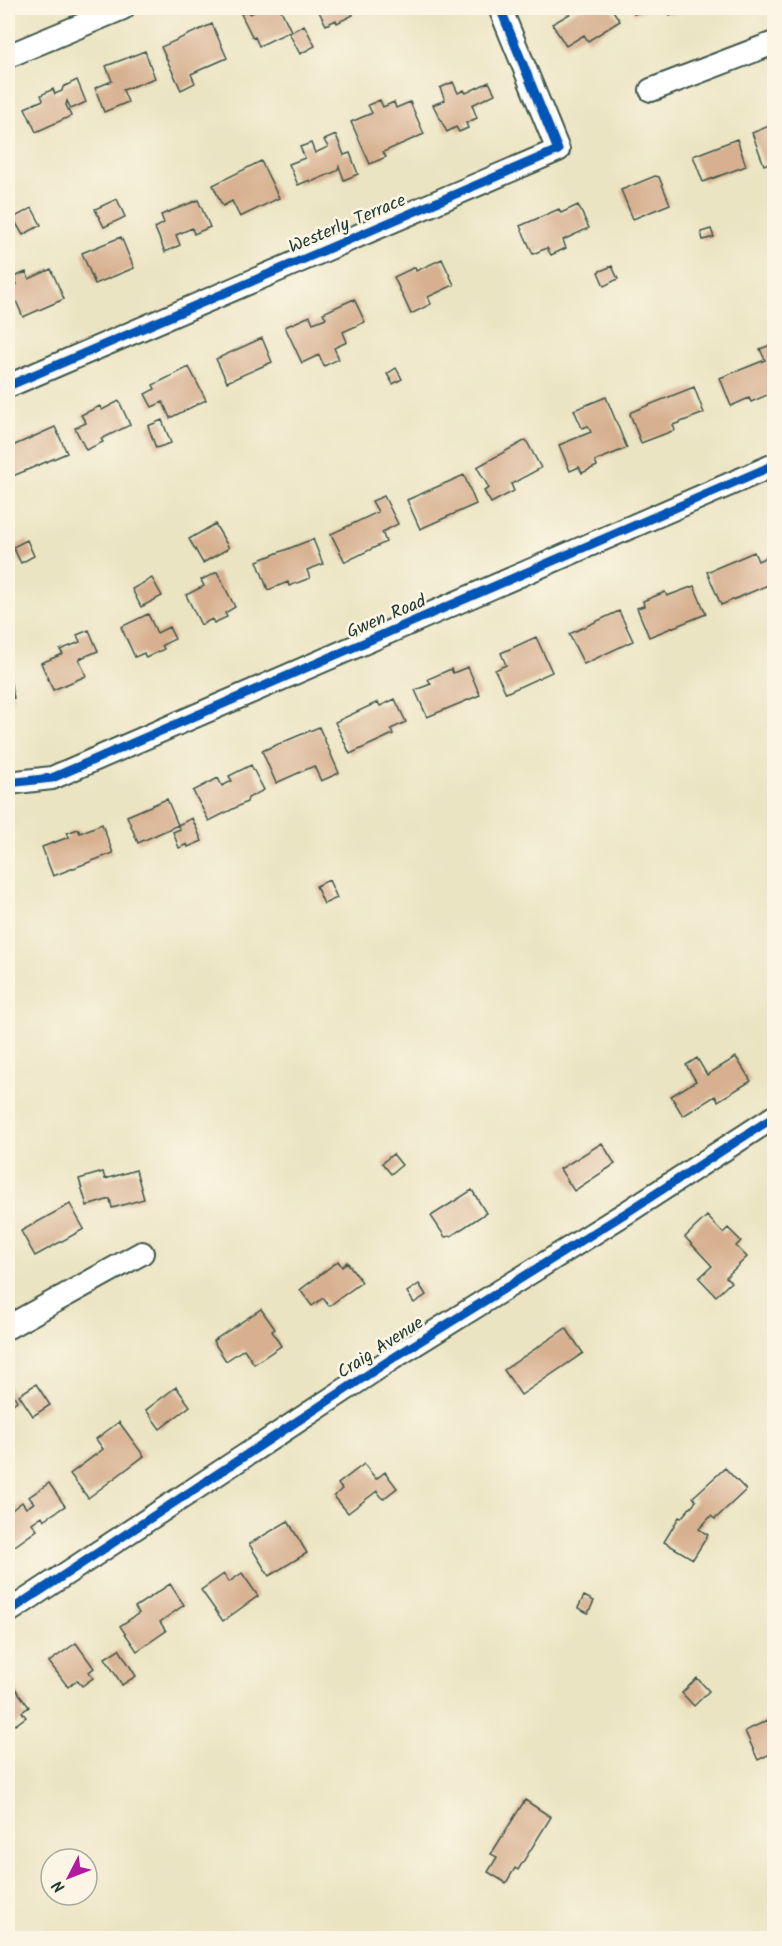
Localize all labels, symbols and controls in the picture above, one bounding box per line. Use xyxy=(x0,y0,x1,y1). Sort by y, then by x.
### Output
street label: Westerly Terrace xyxy=(284,187,411,262)
street label: Gwen Road xyxy=(342,587,432,647)
street label: Craig Avenue xyxy=(332,1309,430,1387)
north arrow xyxy=(39,1847,99,1907)
text: N xyxy=(46,1874,72,1898)

